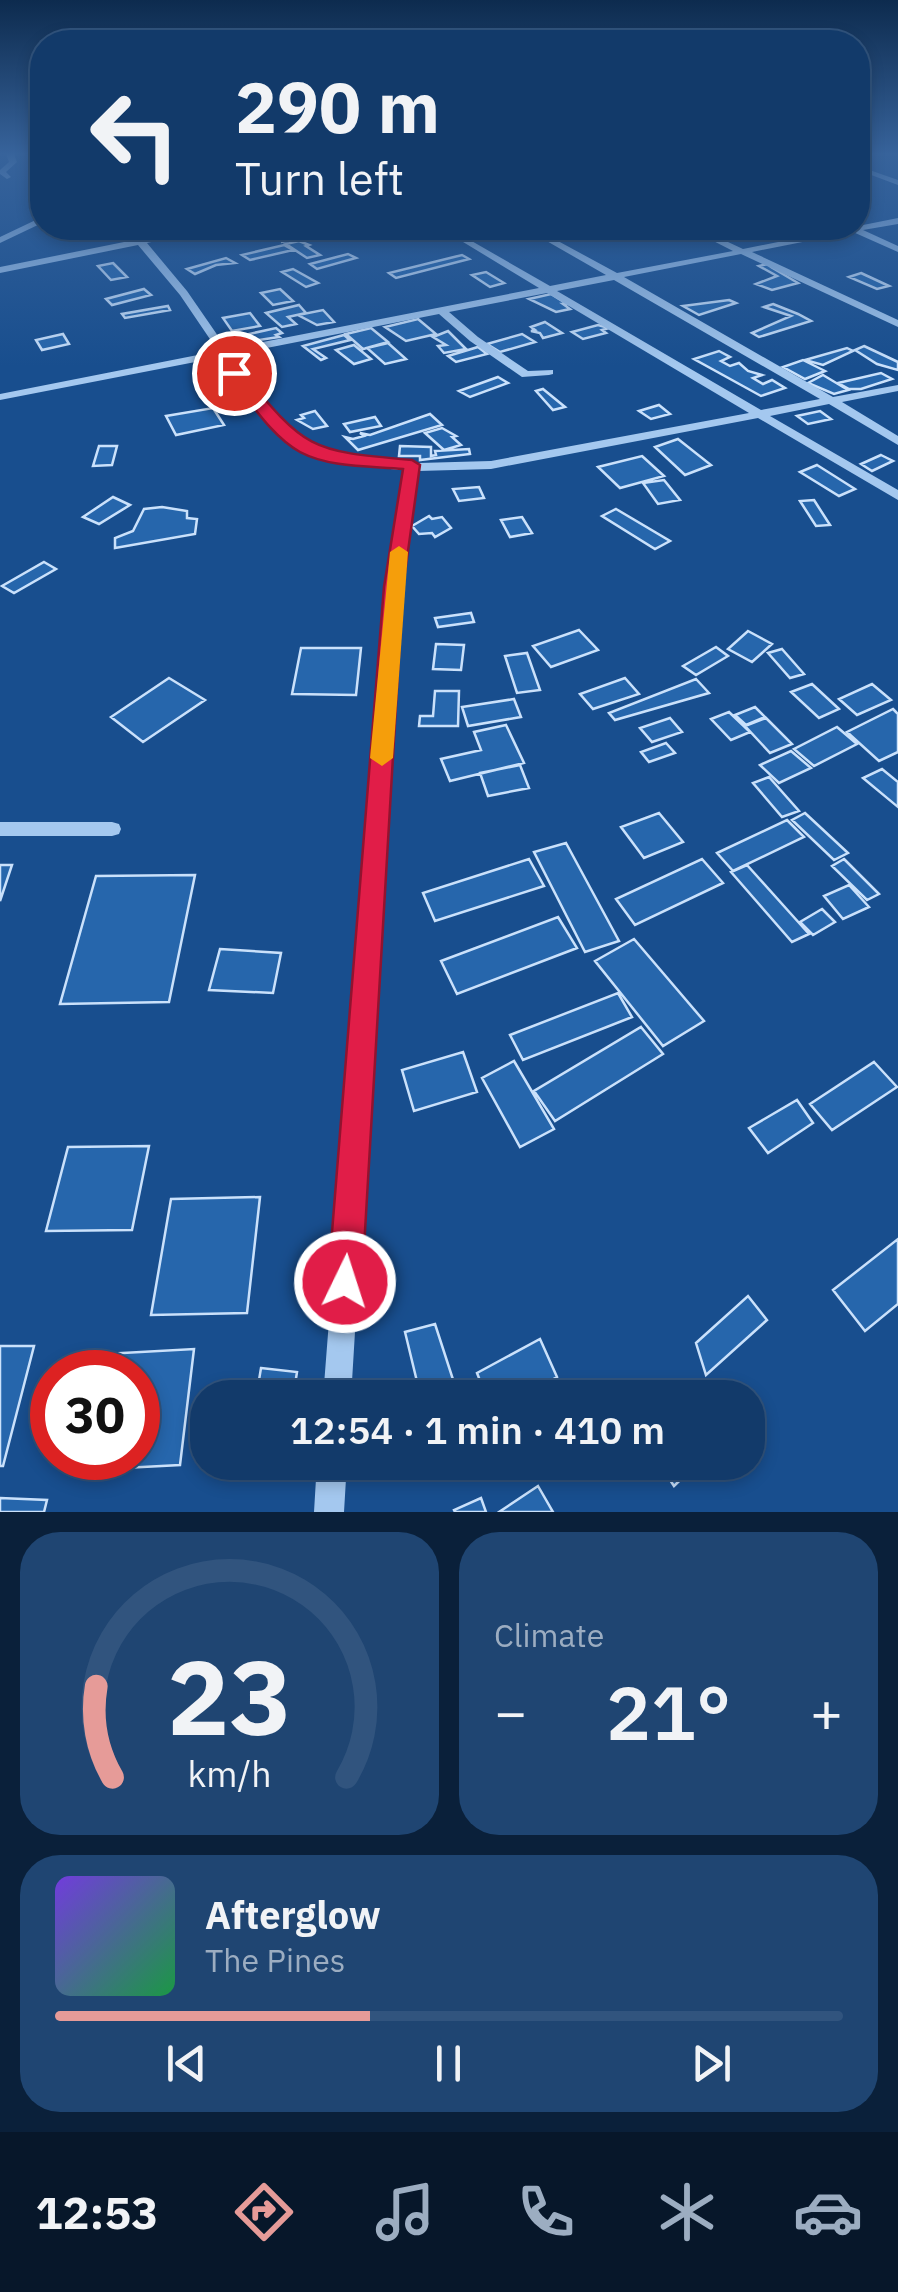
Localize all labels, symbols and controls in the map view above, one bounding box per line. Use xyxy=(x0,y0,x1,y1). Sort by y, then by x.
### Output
text: 290 m xyxy=(235,61,440,152)
icon: left xyxy=(70,70,200,200)
text: Turn left xyxy=(235,149,404,207)
pin xyxy=(192,331,277,416)
icon: arrive xyxy=(207,346,262,401)
position arrow xyxy=(293,1230,397,1334)
speed limit sign: 30 xyxy=(30,1350,160,1480)
text: 12:54 · 1 min · 410 m xyxy=(290,1405,665,1454)
text: Climate xyxy=(494,1614,604,1656)
text: 23 xyxy=(167,1628,292,1764)
text: 21° xyxy=(606,1663,731,1761)
text: − xyxy=(494,1676,527,1747)
text: + xyxy=(810,1676,843,1747)
text: km/h xyxy=(187,1750,272,1797)
text: Afterglow xyxy=(205,1890,381,1939)
text: The Pines xyxy=(205,1939,345,1981)
icon: previous xyxy=(159,2036,214,2091)
icon: pause xyxy=(421,2036,476,2091)
icon: next xyxy=(684,2036,739,2091)
icon: directions xyxy=(229,2177,299,2247)
icon: music xyxy=(370,2177,440,2247)
icon: phone xyxy=(511,2177,581,2247)
icon: climate xyxy=(652,2177,722,2247)
icon: car xyxy=(793,2177,863,2247)
text: 12:53 xyxy=(35,2183,158,2241)

